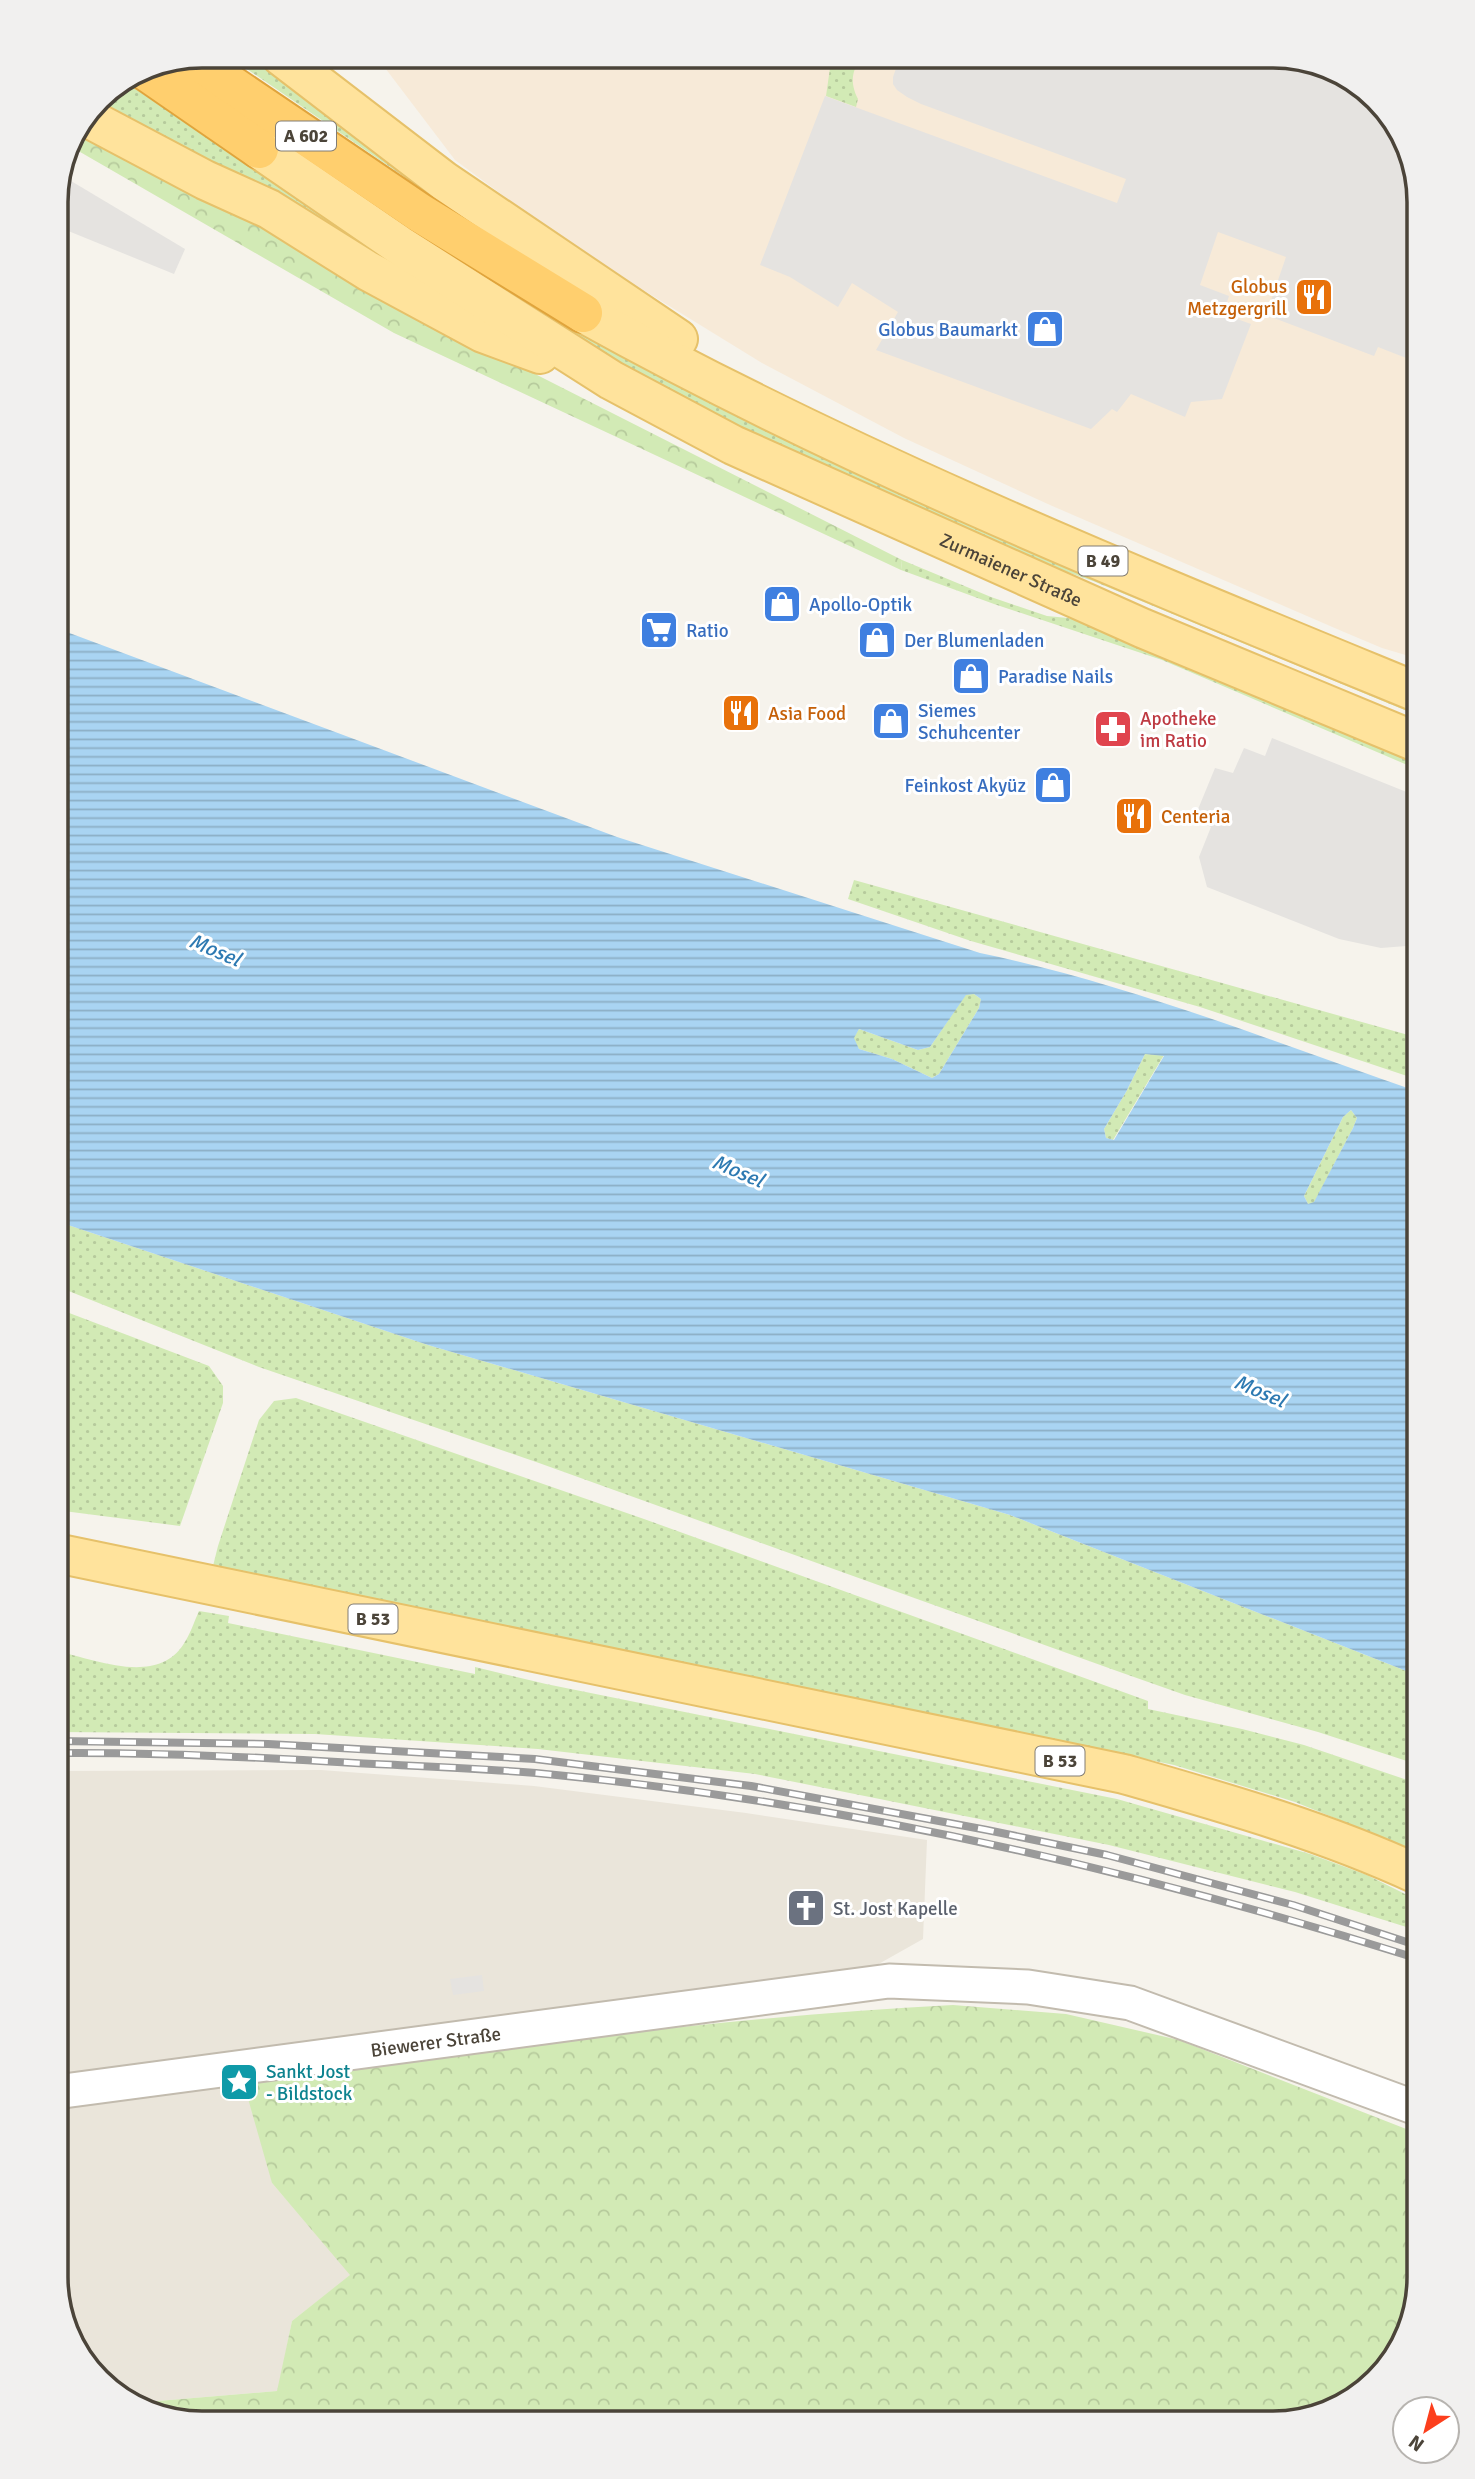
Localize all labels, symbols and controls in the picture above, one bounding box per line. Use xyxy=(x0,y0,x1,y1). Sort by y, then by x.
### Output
road number: A 602 xyxy=(276,121,336,150)
place label: Globus Metzgergrill xyxy=(1187,275,1287,321)
restaurant icon: Globus Metzgergrill xyxy=(1293,276,1335,318)
shop icon: Globus Baumarkt xyxy=(1024,308,1066,350)
place label: Globus Baumarkt xyxy=(878,318,1018,342)
street label: Zurmaiener Straße xyxy=(936,528,1086,613)
road number: B 49 xyxy=(1078,546,1128,576)
shop icon: Apollo-Optik xyxy=(761,583,803,625)
place label: Apollo-Optik xyxy=(809,593,912,617)
supermarket icon: Ratio xyxy=(638,609,680,651)
place label: Ratio xyxy=(686,619,729,643)
shop icon: Der Blumenladen xyxy=(856,619,898,661)
place label: Der Blumenladen xyxy=(904,629,1044,653)
shop icon: Paradise Nails xyxy=(950,655,992,697)
place label: Paradise Nails xyxy=(998,665,1113,689)
restaurant icon: Asia Food xyxy=(720,692,762,734)
place label: Siemes Schuhcenter xyxy=(918,699,1020,745)
shop icon: Siemes Schuhcenter xyxy=(870,700,912,742)
place label: Asia Food xyxy=(768,702,846,726)
place label: Apotheke im Ratio xyxy=(1140,707,1217,753)
pharmacy icon: Apotheke im Ratio xyxy=(1092,708,1134,750)
shop icon: Feinkost Akyüz xyxy=(1032,764,1074,806)
place label: Feinkost Akyüz xyxy=(905,774,1026,798)
restaurant icon: Centeria xyxy=(1113,795,1155,837)
place label: Centeria xyxy=(1161,805,1230,829)
water label: Mosel xyxy=(185,928,246,973)
water label: Mosel xyxy=(708,1149,769,1194)
water label: Mosel xyxy=(1230,1369,1291,1414)
road number: B 53 xyxy=(348,1604,398,1634)
road number: B 53 xyxy=(1036,1746,1084,1776)
church icon: St. Jost Kapelle xyxy=(785,1887,827,1929)
place label: St. Jost Kapelle xyxy=(833,1897,958,1921)
street label: Biewerer Straße xyxy=(369,2022,503,2063)
place label: Sankt Jost - Bildstock xyxy=(266,2060,353,2106)
place icon: Sankt Jost - Bildstock xyxy=(218,2061,260,2103)
north arrow xyxy=(1391,2395,1461,2465)
text: N xyxy=(1404,2429,1429,2457)

